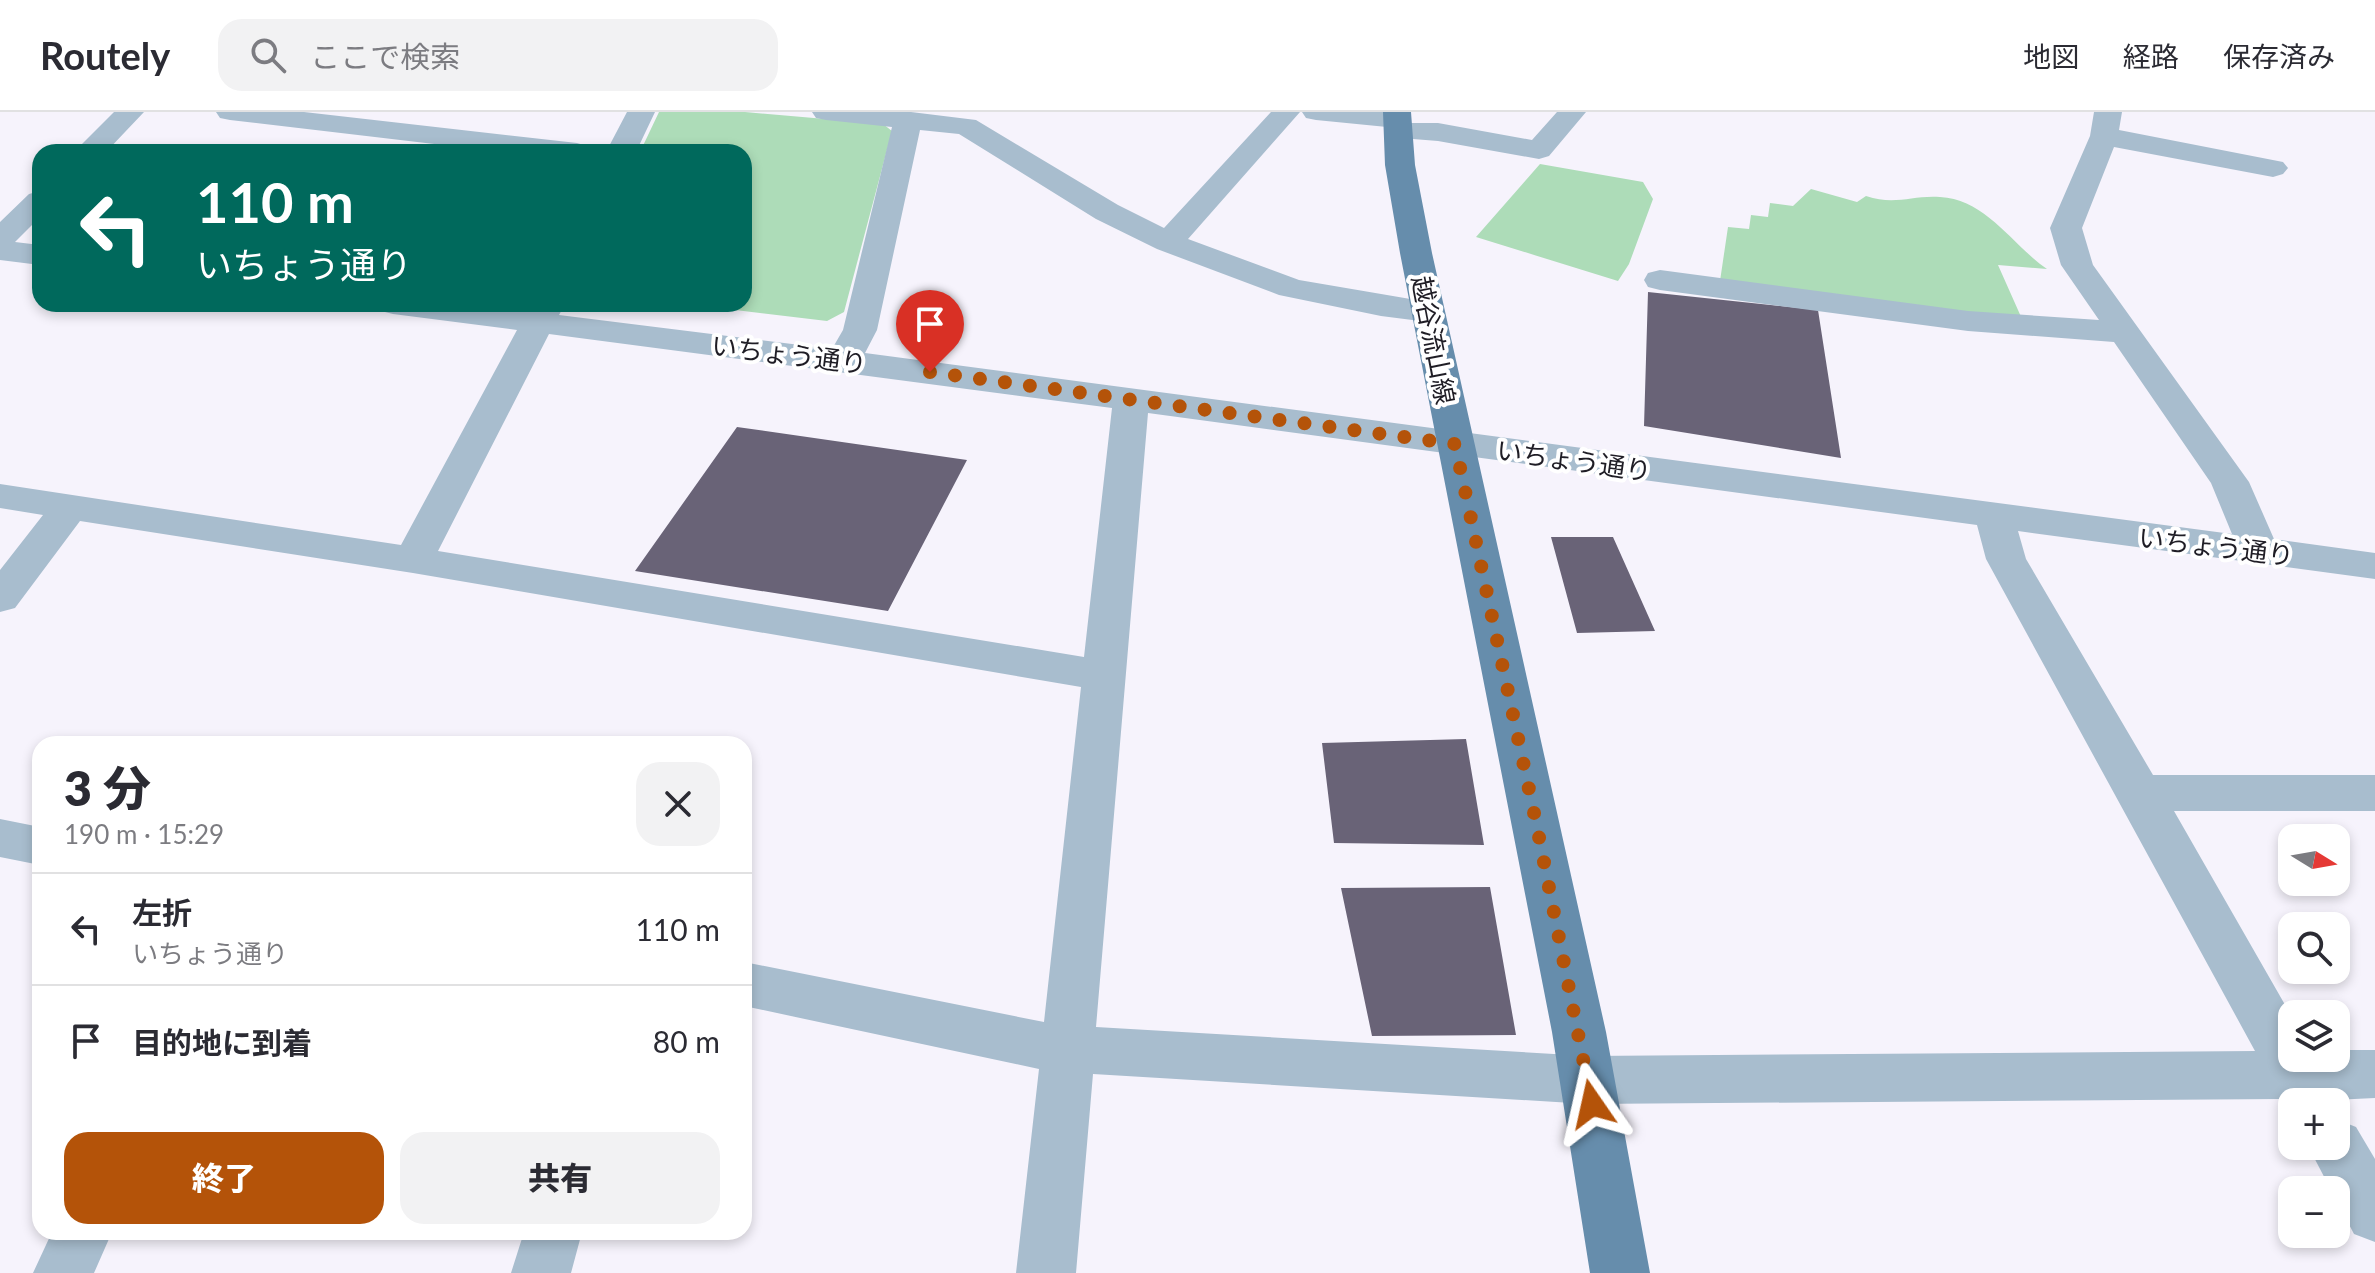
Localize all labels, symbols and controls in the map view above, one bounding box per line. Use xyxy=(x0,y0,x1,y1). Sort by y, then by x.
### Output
search box xyxy=(218,19,778,91)
text: Routely xyxy=(40,32,170,78)
icon: search xyxy=(246,33,290,77)
text: ここで検索 xyxy=(310,38,460,74)
text: 地図 xyxy=(2023,39,2079,73)
text: 経路 xyxy=(2123,39,2179,73)
text: 保存済み xyxy=(2223,39,2335,73)
text: 110 m xyxy=(196,168,354,235)
icon: left xyxy=(64,176,168,280)
text: いちょう通り xyxy=(196,242,412,286)
street label: 越谷流山線 xyxy=(1406,273,1462,407)
pin xyxy=(896,290,964,372)
icon: arrive xyxy=(908,302,952,346)
street label: いちょう通り xyxy=(710,329,868,379)
street label: いちょう通り xyxy=(1495,433,1653,487)
street label: いちょう通り xyxy=(2137,521,2295,571)
text: 3 分 xyxy=(64,759,151,816)
button: close xyxy=(636,762,720,846)
text: 190 m · 15:29 xyxy=(64,818,224,850)
north arrow xyxy=(2278,824,2350,896)
map controls xyxy=(2278,824,2350,1248)
text: 左折 xyxy=(132,894,192,930)
icon: left xyxy=(64,907,108,951)
text: 110 m xyxy=(635,911,720,947)
button: search xyxy=(2278,912,2350,984)
text: いちょう通り xyxy=(132,937,288,969)
button: layers xyxy=(2278,1000,2350,1072)
icon: arrive xyxy=(64,1019,108,1063)
text: 80 m xyxy=(653,1023,720,1059)
text: 目的地に到着 xyxy=(132,1024,312,1060)
position arrow xyxy=(1550,1062,1634,1146)
button: + xyxy=(2278,1088,2350,1160)
button: 終了 xyxy=(64,1132,384,1224)
button: 共有 xyxy=(400,1132,720,1224)
button: − xyxy=(2278,1176,2350,1248)

